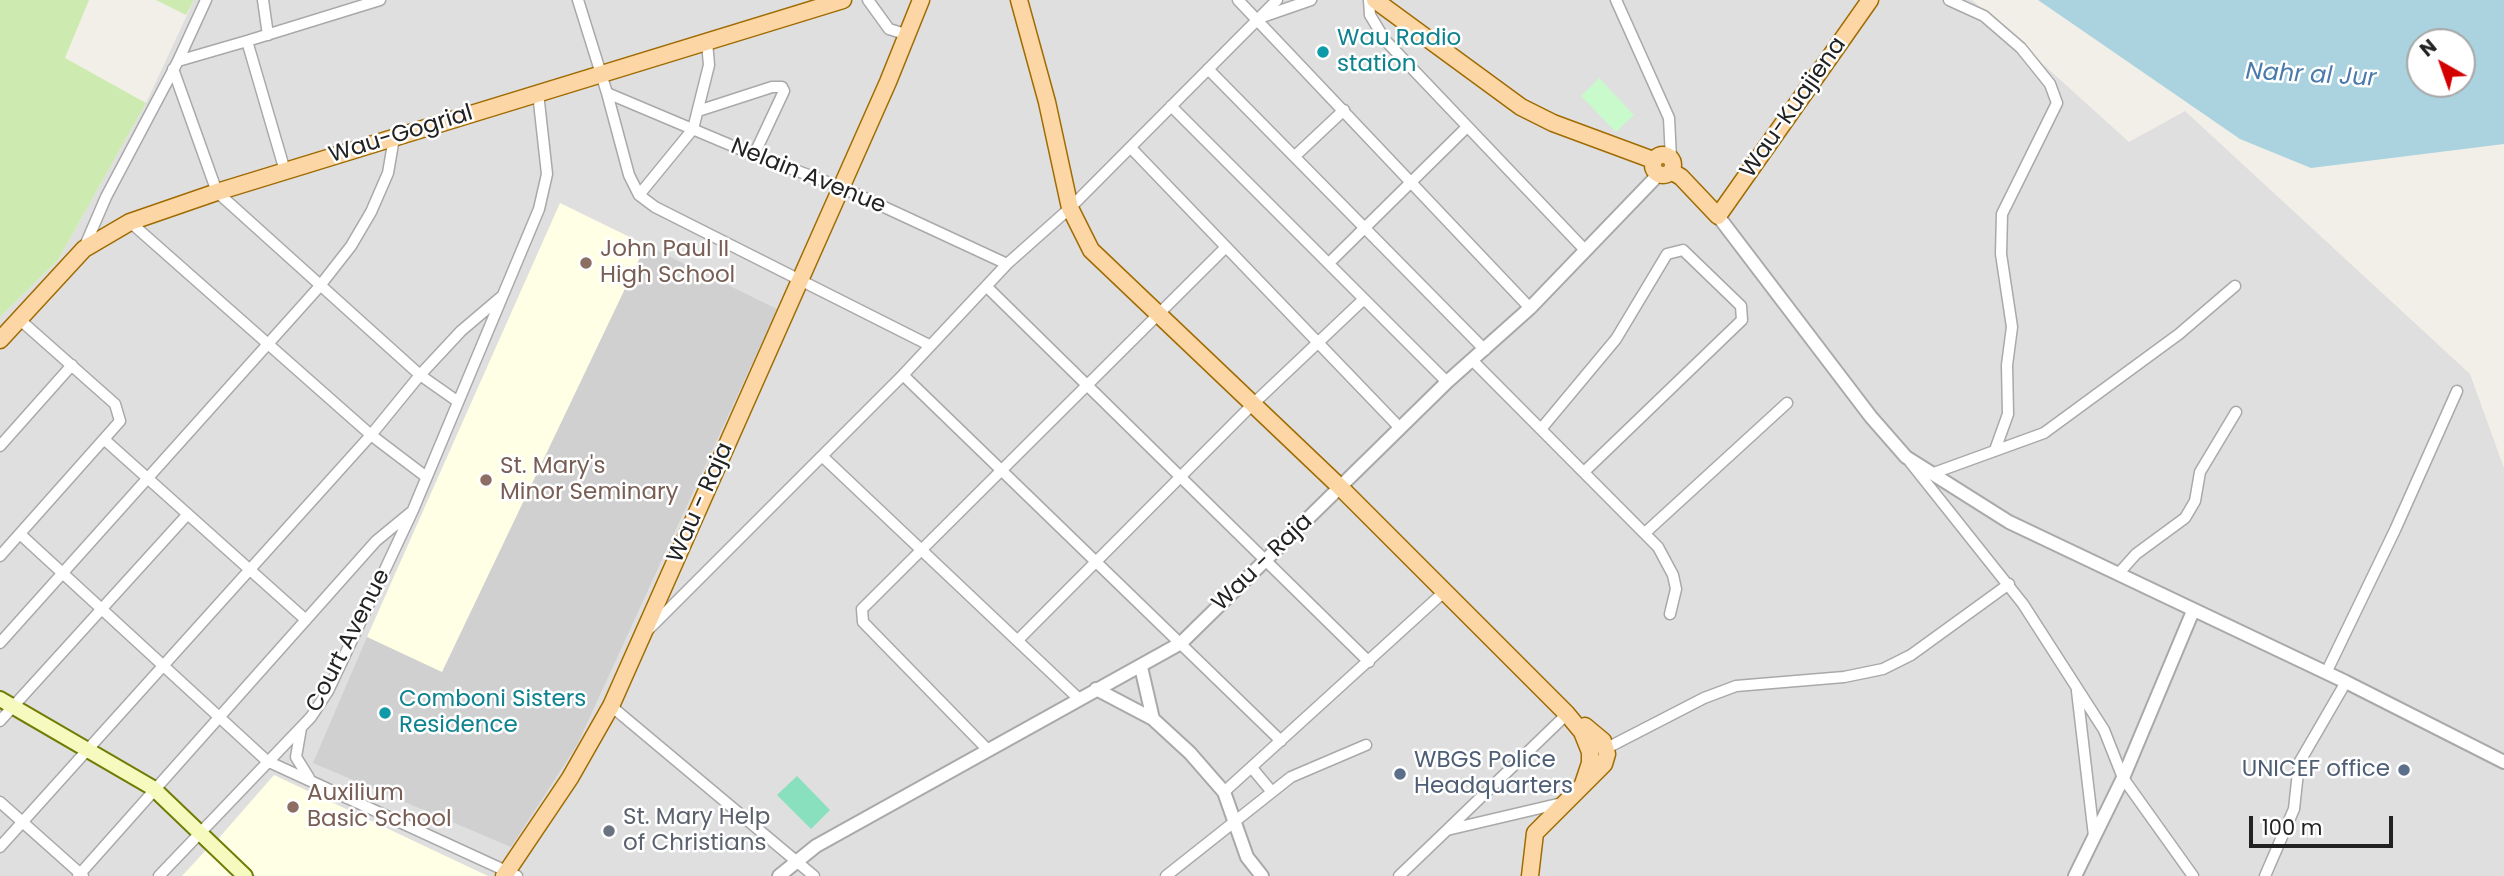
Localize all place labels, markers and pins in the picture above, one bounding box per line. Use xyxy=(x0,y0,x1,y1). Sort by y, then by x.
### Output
place label: Wau Radio station xyxy=(1337,25,1461,79)
marker: Wau Radio station xyxy=(1315,44,1331,60)
place label: John Paul II High School xyxy=(600,236,735,290)
marker: John Paul II High School xyxy=(578,255,594,271)
place label: St. Mary's Minor Seminary xyxy=(500,453,679,507)
marker: St. Mary's Minor Seminary xyxy=(478,472,494,488)
place label: Comboni Sisters Residence xyxy=(399,686,586,740)
marker: Comboni Sisters Residence xyxy=(377,705,393,721)
place label: WBGS Police Headquarters xyxy=(1414,747,1573,801)
place label: UNICEF office xyxy=(2242,756,2390,784)
marker: UNICEF office xyxy=(2396,762,2412,778)
marker: WBGS Police Headquarters xyxy=(1392,766,1408,782)
place label: Auxilium Basic School xyxy=(307,780,452,834)
marker: Auxilium Basic School xyxy=(285,799,301,815)
place label: St. Mary Help of Christians xyxy=(623,804,770,858)
marker: St. Mary Help of Christians xyxy=(601,823,617,839)

